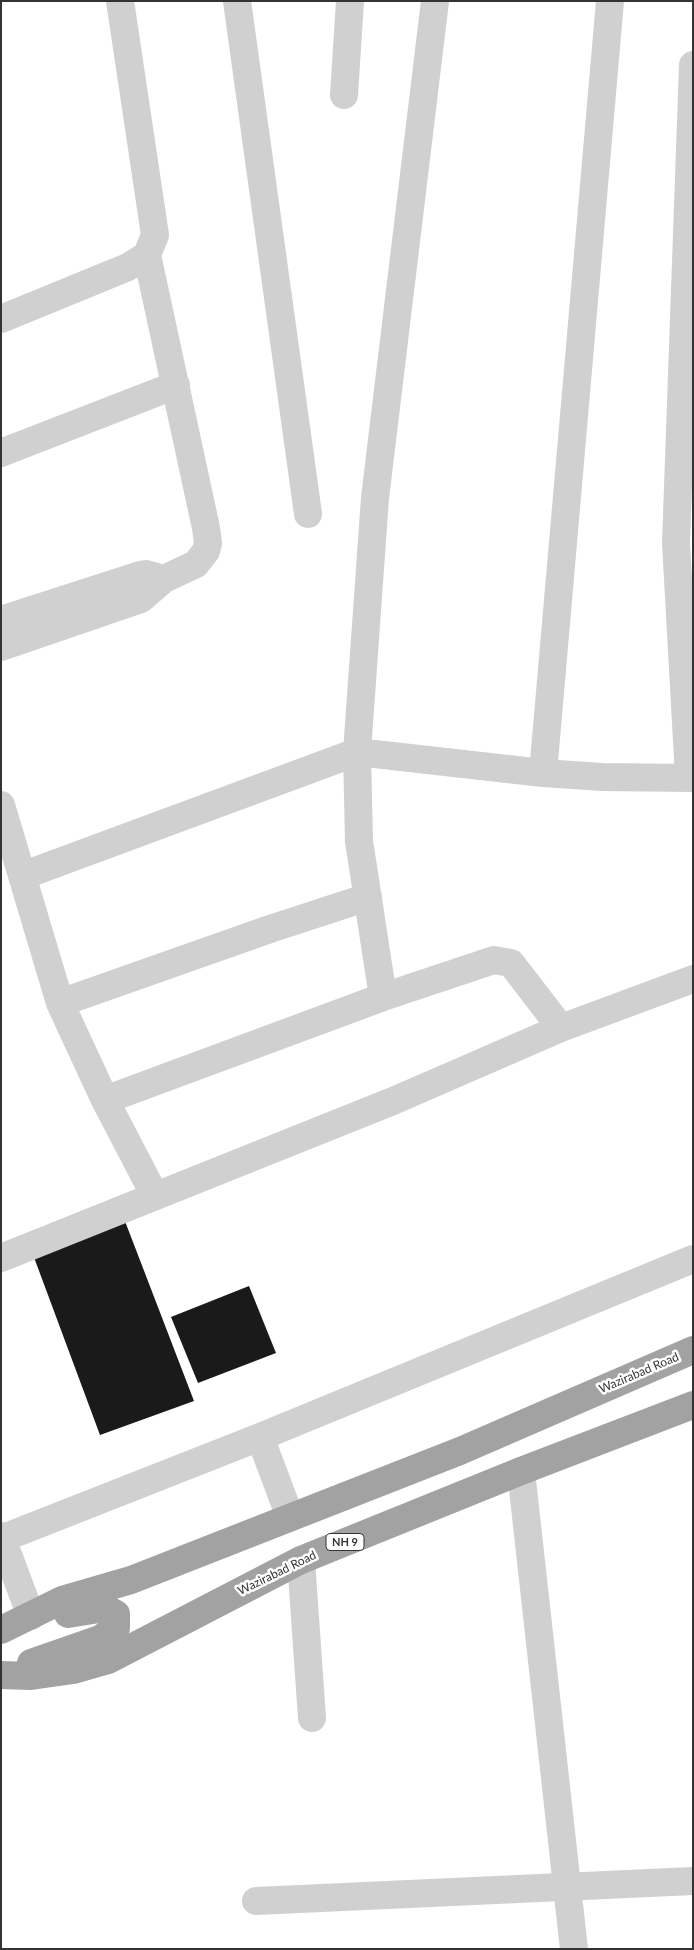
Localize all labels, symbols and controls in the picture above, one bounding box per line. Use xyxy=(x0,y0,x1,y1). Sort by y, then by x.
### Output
street label: Wazirabad Road xyxy=(597,1350,681,1396)
road number: NH 9 xyxy=(326,1534,364,1550)
street label: Wazirabad Road xyxy=(235,1548,319,1598)

